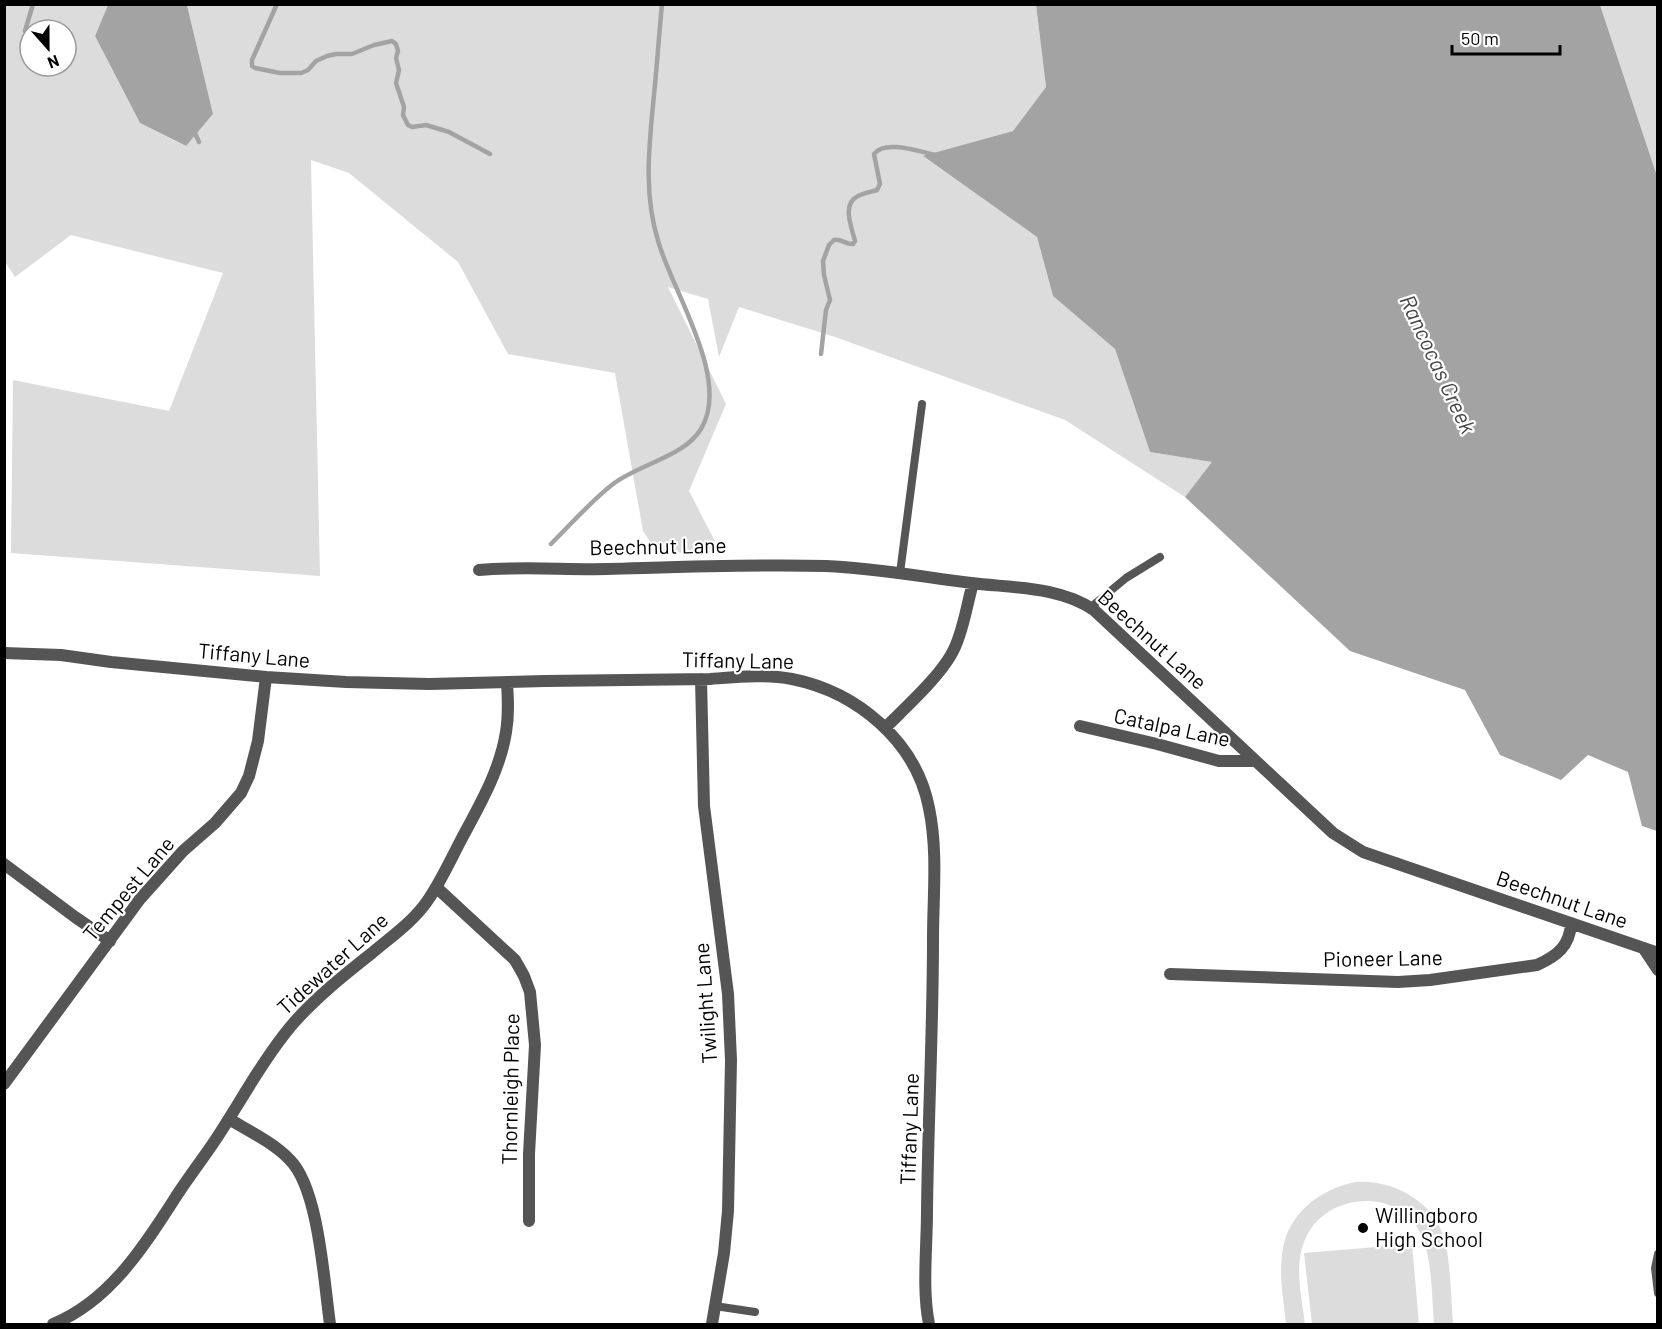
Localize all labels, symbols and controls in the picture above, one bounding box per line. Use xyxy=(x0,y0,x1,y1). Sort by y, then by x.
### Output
north arrow xyxy=(18,18,78,78)
scale bar xyxy=(1452,18,1560,56)
text: 50 m xyxy=(1461,27,1499,49)
text: N xyxy=(45,52,62,73)
water label: Rancocas Creek xyxy=(1395,290,1483,437)
street label: Beechnut Lane xyxy=(589,532,727,559)
street label: Beechnut Lane xyxy=(1094,584,1212,694)
street label: Tiffany Lane xyxy=(197,637,311,672)
street label: Tiffany Lane xyxy=(682,646,794,673)
street label: Catalpa Lane xyxy=(1112,702,1233,751)
street label: Tempest Lane xyxy=(77,831,179,945)
street label: Beechnut Lane xyxy=(1494,864,1631,933)
street label: Tidewater Lane xyxy=(271,907,393,1019)
street label: Twilight Lane xyxy=(688,942,721,1064)
street label: Pioneer Lane xyxy=(1323,944,1443,971)
street label: Thornleigh Place xyxy=(496,1013,523,1165)
street label: Tiffany Lane xyxy=(894,1072,923,1186)
place label: Willingboro High School xyxy=(1375,1202,1483,1251)
marker: Willingboro High School xyxy=(1356,1221,1370,1235)

